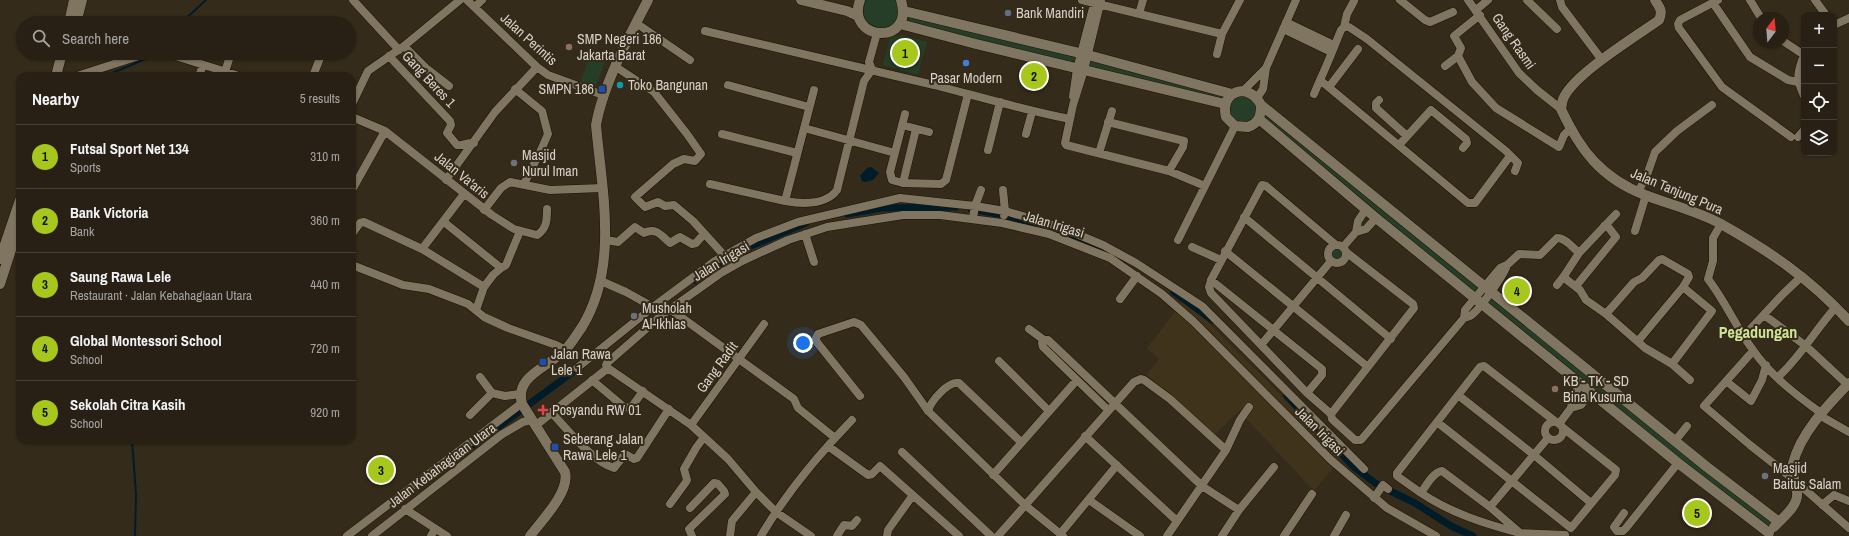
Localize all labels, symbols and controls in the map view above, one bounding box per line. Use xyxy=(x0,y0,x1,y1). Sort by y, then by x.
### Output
place label: Bank Mandiri xyxy=(1016,4,1084,22)
marker: Bank Mandiri xyxy=(1003,8,1013,18)
street label: Jalan Perintis xyxy=(497,9,561,69)
street label: Gang Rasmi xyxy=(1488,9,1540,73)
north arrow xyxy=(1753,12,1789,48)
map controls xyxy=(1801,12,1837,156)
button: + xyxy=(1801,12,1837,48)
search box xyxy=(16,16,356,60)
icon: search xyxy=(30,27,52,49)
text: Search here xyxy=(62,28,129,49)
place label: SMP Negeri 186 Jakarta Barat xyxy=(577,30,662,64)
pin: 1 xyxy=(892,38,918,68)
marker: SMP Negeri 186 Jakarta Barat xyxy=(564,42,574,52)
street label: Gang Beres 1 xyxy=(398,47,460,111)
button: − xyxy=(1801,48,1837,84)
marker: Pasar Modern xyxy=(961,58,971,68)
pin: 2 xyxy=(1021,61,1047,91)
place label: Pasar Modern xyxy=(930,69,1002,87)
place label: Toko Bangunan xyxy=(628,76,708,94)
place label: SMPN 186 xyxy=(538,80,594,98)
marker: Toko Bangunan xyxy=(615,80,625,90)
marker: SMPN 186 xyxy=(597,84,607,94)
button: locate xyxy=(1801,84,1837,120)
text: Nearby xyxy=(32,87,79,110)
text: 5 results xyxy=(300,90,340,107)
button: layers xyxy=(1801,120,1837,156)
text: Futsal Sport Net 134 xyxy=(70,138,189,159)
place label: Masjid Nurul Iman xyxy=(522,146,578,180)
street label: Jalan Va'aris xyxy=(431,147,493,203)
text: 1 xyxy=(42,148,48,165)
text: 310 m xyxy=(310,148,340,165)
marker: Masjid Nurul Iman xyxy=(509,158,519,168)
text: Sports xyxy=(70,159,101,176)
street label: Jalan Tanjung Pura xyxy=(1628,164,1726,219)
text: Bank Victoria xyxy=(70,202,148,223)
street label: Jalan Irigasi xyxy=(1021,206,1087,242)
text: 2 xyxy=(42,212,48,229)
text: 360 m xyxy=(310,212,340,229)
text: Bank xyxy=(70,223,94,240)
street label: Jalan Irigasi xyxy=(690,237,752,285)
text: Saung Rawa Lele xyxy=(70,266,171,287)
text: 3 xyxy=(42,276,48,293)
text: 440 m xyxy=(310,276,340,293)
pin: 4 xyxy=(1504,276,1530,306)
text: Restaurant · Jalan Kebahagiaan Utara xyxy=(70,287,252,304)
place label: Musholah Al-Ikhlas xyxy=(641,299,692,333)
marker: Musholah Al-Ikhlas xyxy=(629,311,639,321)
district label: Pegadungan xyxy=(1719,321,1797,343)
text: Global Montessori School xyxy=(70,330,222,351)
your location xyxy=(793,333,813,353)
street label: Gang Radit xyxy=(692,338,742,396)
text: 4 xyxy=(42,340,48,357)
text: 720 m xyxy=(310,340,340,357)
place label: Jalan Rawa Lele 1 xyxy=(551,345,612,379)
text: School xyxy=(70,351,103,368)
marker: Jalan Rawa Lele 1 xyxy=(538,357,548,367)
place label: KB - TK - SD Bina Kusuma xyxy=(1563,372,1633,406)
marker: KB - TK - SD Bina Kusuma xyxy=(1550,384,1560,394)
text: Sekolah Citra Kasih xyxy=(70,394,186,415)
place label: Posyandu RW 01 xyxy=(552,401,642,419)
street label: Jalan Irigasi xyxy=(1292,403,1348,459)
text: 5 xyxy=(42,404,48,421)
text: 920 m xyxy=(310,404,340,421)
marker: Posyandu RW 01 xyxy=(537,404,549,416)
text: School xyxy=(70,415,103,432)
street label: Jalan Kebahagiaan Utara xyxy=(385,418,500,511)
place label: Seberang Jalan Rawa Lele 1 xyxy=(563,430,643,464)
marker: Seberang Jalan Rawa Lele 1 xyxy=(550,442,560,452)
pin: 3 xyxy=(368,455,394,485)
place label: Masjid Baitus Salam xyxy=(1773,459,1841,493)
marker: Masjid Baitus Salam xyxy=(1760,471,1770,481)
pin: 5 xyxy=(1684,498,1710,528)

